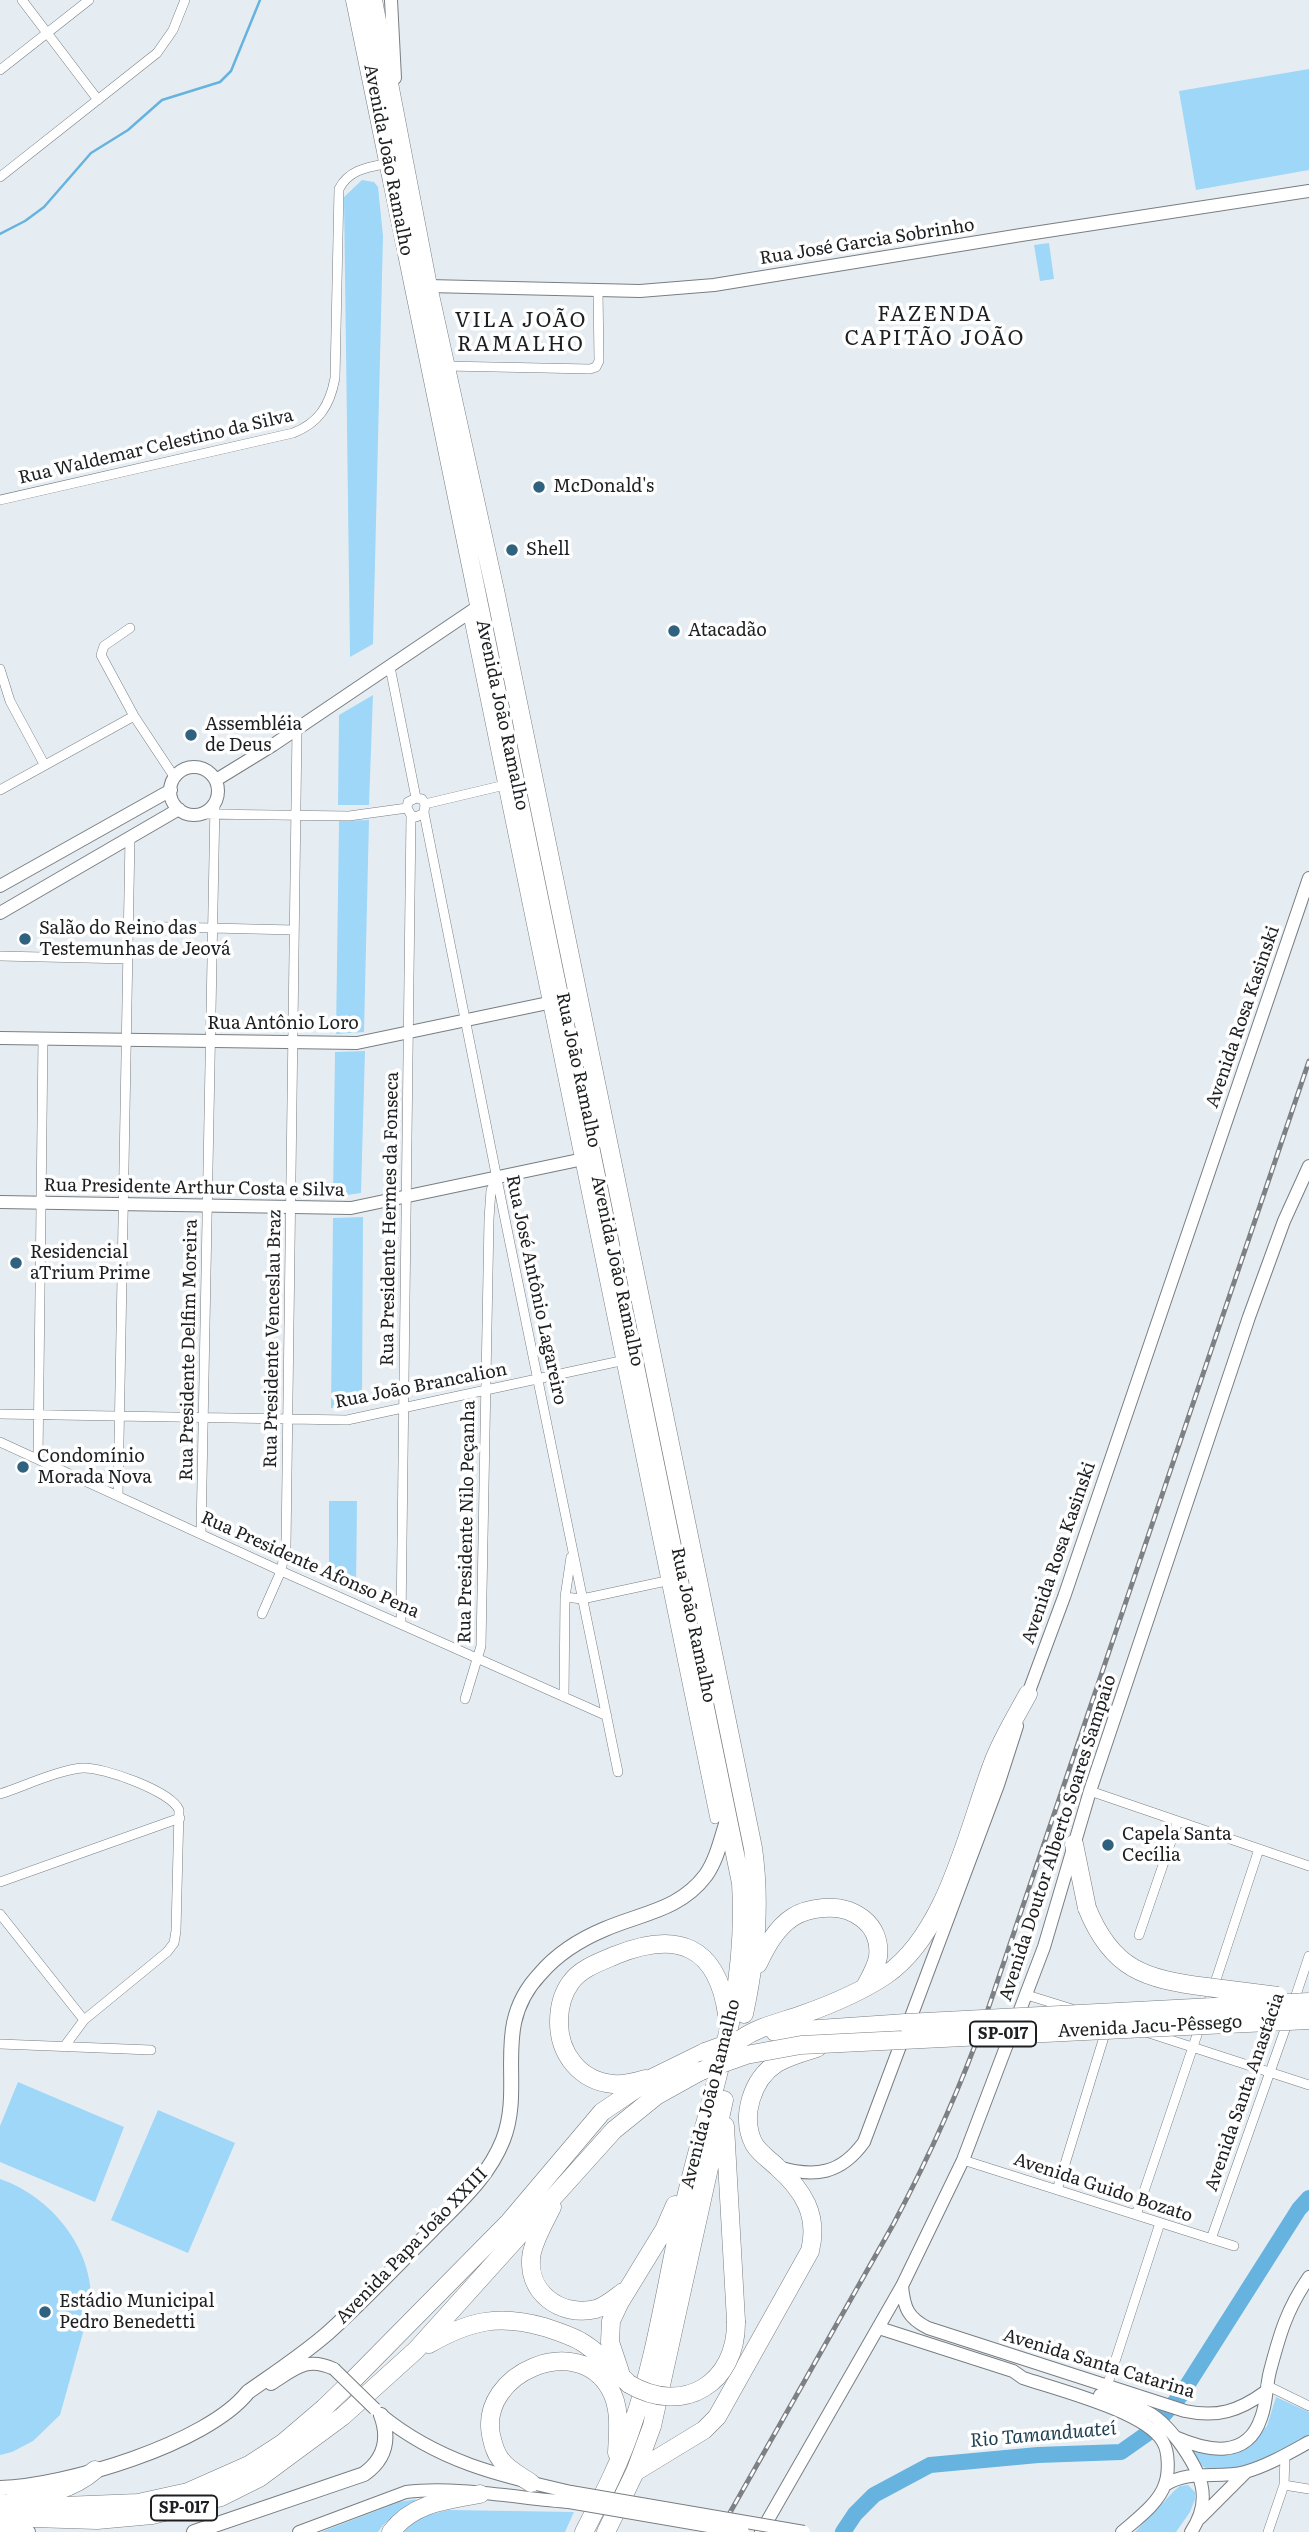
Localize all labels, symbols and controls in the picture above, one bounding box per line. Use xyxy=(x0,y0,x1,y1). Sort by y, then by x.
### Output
street label: Avenida João Ramalho xyxy=(359,62,417,258)
street label: Rua José Garcia Sobrinho xyxy=(758,214,976,270)
district label: FAZENDA CAPITÃO JOÃO xyxy=(846,302,1024,352)
district label: VILA JOÃO RAMALHO xyxy=(456,308,586,358)
street label: Rua Waldemar Celestino da Silva xyxy=(17,405,295,489)
place label: McDonald's xyxy=(553,476,654,498)
marker: McDonald's xyxy=(531,479,547,495)
place label: Shell xyxy=(526,539,570,561)
marker: Shell xyxy=(504,542,520,558)
street label: Avenida João Ramalho xyxy=(471,618,533,812)
place label: Atacadão xyxy=(688,620,767,642)
marker: Atacadão xyxy=(666,623,682,639)
place label: Assembléia de Deus xyxy=(205,714,302,756)
marker: Assembléia de Deus xyxy=(183,727,199,743)
place label: Salão do Reino das Testemunhas de Jeová xyxy=(39,918,231,960)
street label: Avenida Rosa Kasinski xyxy=(1202,923,1284,1111)
marker: Salão do Reino das Testemunhas de Jeová xyxy=(17,931,33,947)
street label: Rua João Ramalho xyxy=(551,990,605,1150)
street label: Rua Antônio Loro xyxy=(207,1013,359,1035)
street label: Rua Presidente Hermes da Fonseca xyxy=(377,1072,403,1366)
street label: Rua José Antônio Lagareiro xyxy=(501,1173,571,1407)
street label: Avenida João Ramalho xyxy=(586,1174,648,1368)
street label: Rua Presidente Arthur Costa e Silva xyxy=(43,1175,345,1201)
street label: Rua Presidente Venceslau Braz xyxy=(260,1210,286,1468)
street label: Rua Presidente Delfim Moreira xyxy=(176,1219,202,1481)
place label: Residencial aTrium Prime xyxy=(30,1242,150,1284)
marker: Residencial aTrium Prime xyxy=(8,1255,24,1271)
street label: Rua João Brancalion xyxy=(333,1359,509,1413)
street label: Rua Presidente Nilo Peçanha xyxy=(454,1400,480,1644)
place label: Condomínio Morada Nova xyxy=(37,1446,152,1488)
marker: Condomínio Morada Nova xyxy=(15,1459,31,1475)
street label: Avenida Rosa Kasinski xyxy=(1018,1459,1100,1647)
street label: Rua Presidente Afonso Pena xyxy=(197,1507,423,1623)
street label: Rua João Ramalho xyxy=(666,1545,720,1705)
street label: Avenida Doutor Alberto Soares Sampaio xyxy=(995,1672,1121,2004)
place label: Capela Santa Cecília xyxy=(1122,1824,1232,1867)
marker: Capela Santa Cecília xyxy=(1100,1837,1116,1853)
street label: Avenida Santa Anastácia xyxy=(1201,1990,1289,2194)
street label: Avenida João Ramalho xyxy=(677,1997,745,2191)
street label: Avenida Jacu-Pêssego xyxy=(1057,2011,1243,2043)
road number: SP-017 xyxy=(970,2022,1036,2046)
street label: Avenida Guido Bozato xyxy=(1011,2149,1195,2227)
street label: Avenida Papa João XXIII xyxy=(332,2163,492,2329)
place label: Estádio Municipal Pedro Benedetti xyxy=(59,2291,215,2334)
marker: Estádio Municipal Pedro Benedetti xyxy=(37,2304,53,2320)
street label: Avenida Santa Catarina xyxy=(1001,2325,1197,2403)
water label: Rio Tamanduateí xyxy=(969,2417,1117,2453)
road number: SP-017 xyxy=(151,2496,217,2520)

